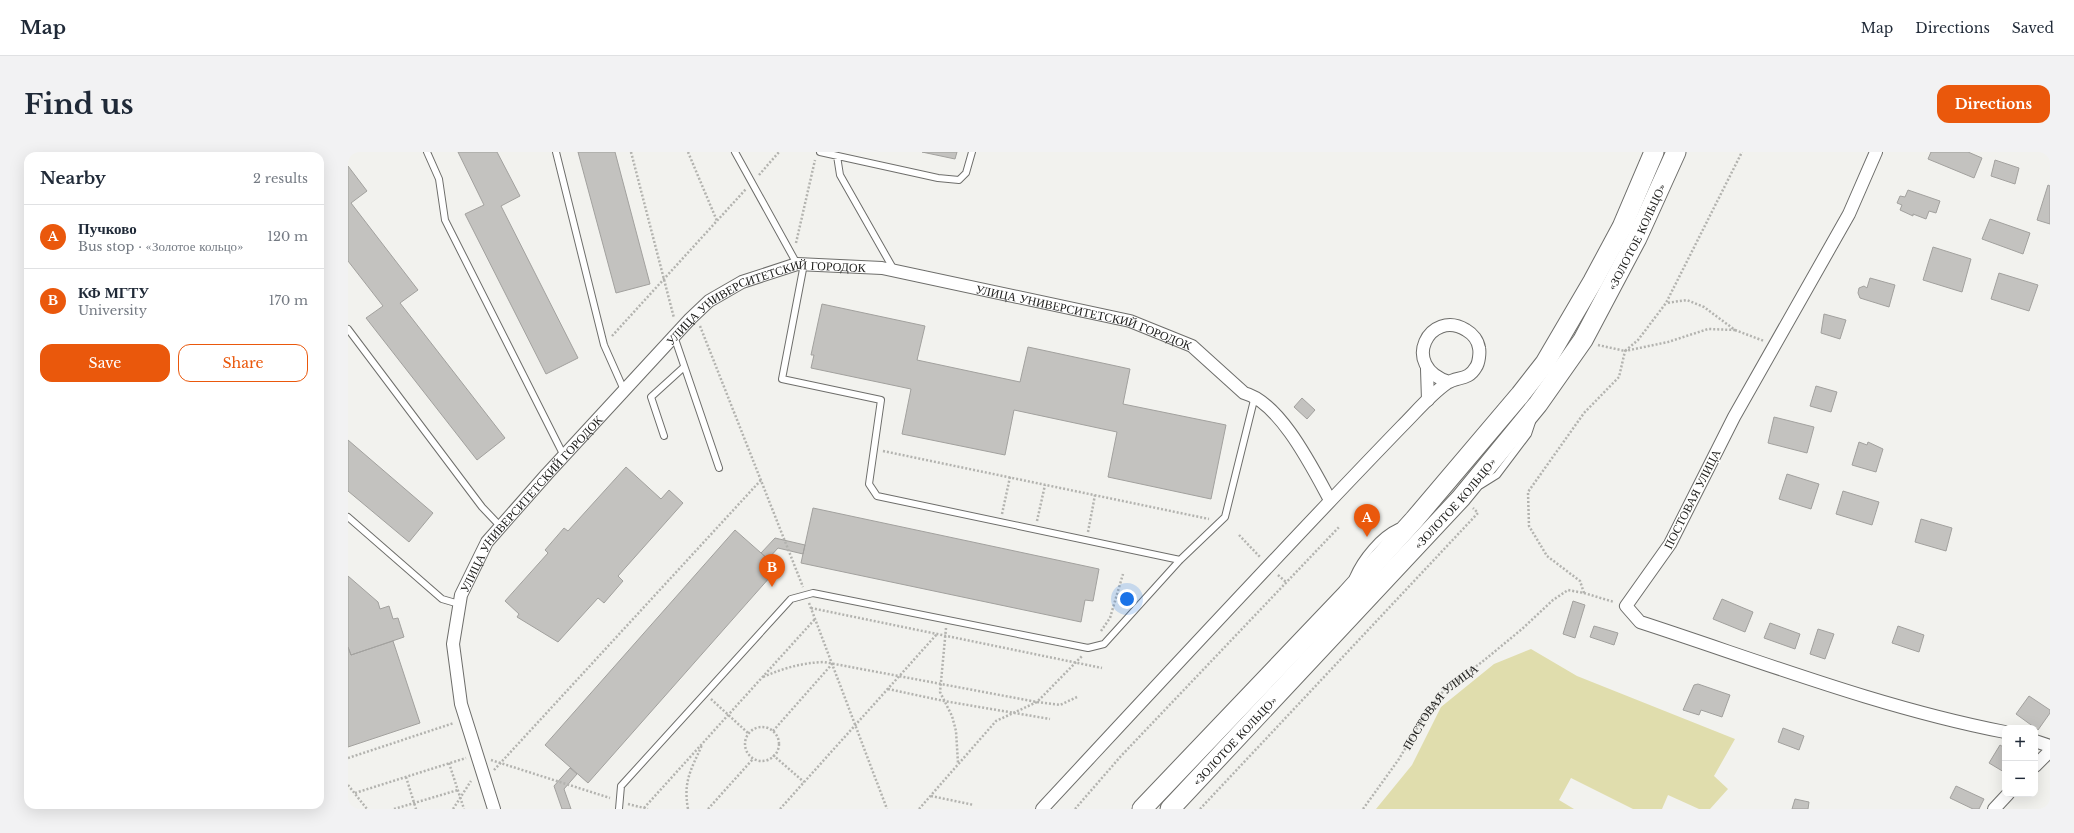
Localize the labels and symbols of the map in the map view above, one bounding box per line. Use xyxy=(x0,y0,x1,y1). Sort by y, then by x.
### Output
street label: «ЗОЛОТОЕ КОЛЬЦО» xyxy=(1603,181,1668,293)
street label: УЛИЦА УНИВЕРСИТЕТСКИЙ ГОРОДОК xyxy=(662,256,867,348)
street label: УЛИЦА УНИВЕРСИТЕТСКИЙ ГОРОДОК xyxy=(975,281,1195,353)
street label: УЛИЦА УНИВЕРСИТЕТСКИЙ ГОРОДОК xyxy=(456,411,606,595)
street label: ПОСТОВАЯ УЛИЦА xyxy=(1660,446,1724,551)
street label: «ЗОЛОТОЕ КОЛЬЦО» xyxy=(1410,454,1499,552)
pin: A xyxy=(1354,504,1380,537)
pin: B xyxy=(759,554,785,587)
your location xyxy=(1117,589,1137,609)
street label: ПОСТОВАЯ УЛИЦА xyxy=(1399,660,1481,752)
street label: «ЗОЛОТОЕ КОЛЬЦО» xyxy=(1189,692,1280,788)

